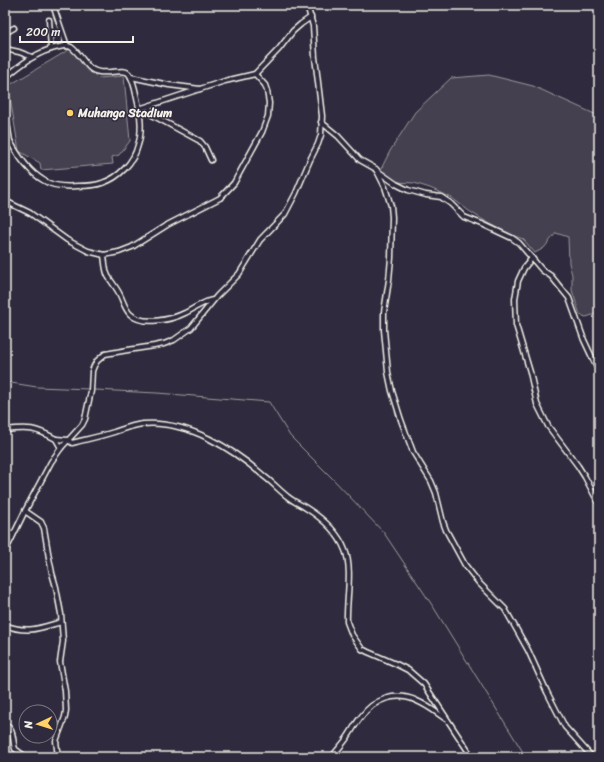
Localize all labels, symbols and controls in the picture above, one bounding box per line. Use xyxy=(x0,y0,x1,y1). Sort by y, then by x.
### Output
scale bar xyxy=(20,18,133,44)
text: 200 m xyxy=(26,21,60,43)
place label: Muhanga Stadium xyxy=(77,102,172,124)
marker: Muhanga Stadium xyxy=(65,108,75,118)
north arrow xyxy=(18,704,58,744)
text: N xyxy=(19,720,38,730)

